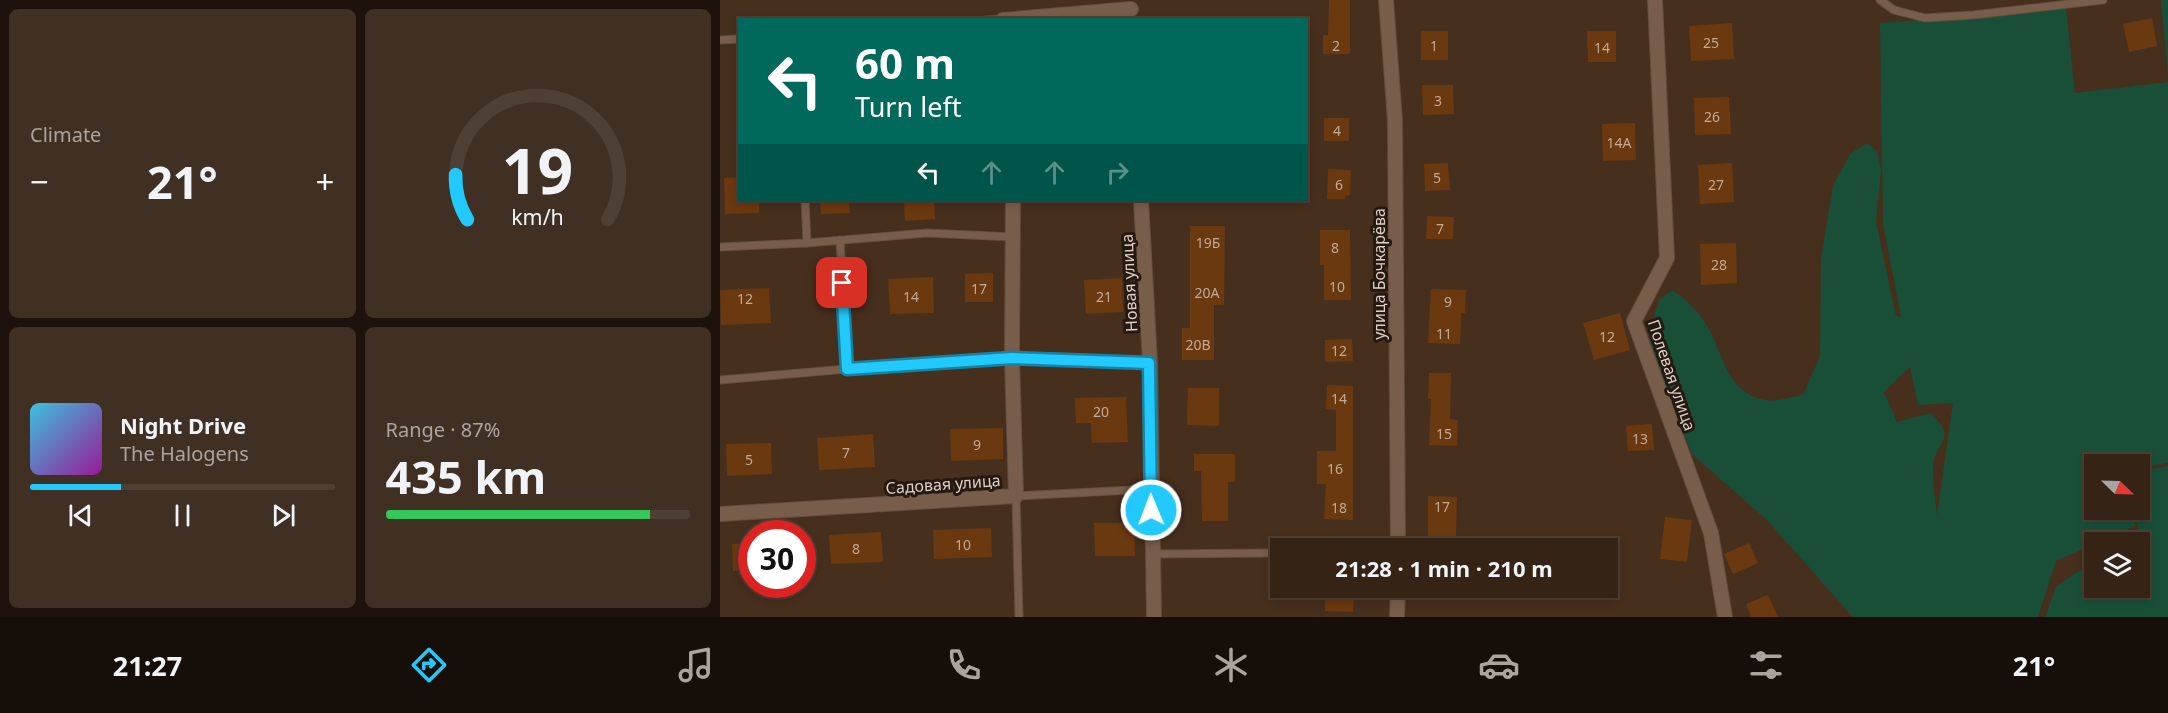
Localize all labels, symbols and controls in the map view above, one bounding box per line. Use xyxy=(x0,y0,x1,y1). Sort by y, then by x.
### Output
house number: 25 xyxy=(1703,33,1719,52)
text: 60 m xyxy=(855,34,955,91)
house number: 2 xyxy=(1332,36,1340,55)
house number: 1 xyxy=(1430,36,1438,55)
house number: 14 xyxy=(1594,38,1610,57)
icon: left xyxy=(756,42,834,120)
text: Turn left xyxy=(855,88,961,125)
house number: 3 xyxy=(1434,91,1442,110)
house number: 26 xyxy=(1704,107,1720,126)
text: Climate xyxy=(30,121,101,148)
house number: 4 xyxy=(1333,121,1341,140)
text: 19 xyxy=(502,127,573,212)
house number: 14А xyxy=(1607,133,1632,152)
text: 21° xyxy=(147,151,218,212)
icon: left xyxy=(912,156,945,189)
icon: ahead xyxy=(975,156,1008,189)
icon: ahead xyxy=(1038,156,1071,189)
icon: right xyxy=(1101,156,1134,189)
text: − xyxy=(30,159,49,204)
text: + xyxy=(316,159,335,204)
house number: 5 xyxy=(1433,168,1441,187)
house number: 6 xyxy=(1335,175,1343,194)
house number: 27 xyxy=(1708,175,1724,194)
text: km/h xyxy=(511,203,564,232)
street label: улица Бочкарёва xyxy=(1368,208,1390,340)
house number: 7 xyxy=(1436,219,1444,238)
street label: Новая улица xyxy=(1115,233,1143,333)
house number: 19Б xyxy=(1196,233,1220,252)
house number: 8 xyxy=(1331,238,1339,257)
house number: 28 xyxy=(1711,255,1727,274)
pin xyxy=(816,257,867,308)
icon: arrive xyxy=(825,266,858,299)
house number: 10 xyxy=(1329,277,1345,296)
house number: 17 xyxy=(971,279,987,298)
house number: 20А xyxy=(1195,283,1220,302)
house number: 14 xyxy=(903,287,919,306)
house number: 21 xyxy=(1096,287,1112,306)
house number: 12 xyxy=(737,289,753,308)
house number: 9 xyxy=(1444,292,1452,311)
street label: Полевая улица xyxy=(1643,317,1701,433)
house number: 11 xyxy=(1436,324,1452,343)
house number: 12 xyxy=(1599,327,1615,346)
house number: 20В xyxy=(1185,335,1211,354)
house number: 12 xyxy=(1331,341,1347,360)
house number: 14 xyxy=(1331,389,1347,408)
house number: 20 xyxy=(1093,402,1109,421)
text: Night Drive xyxy=(120,410,246,440)
text: Range · 87% xyxy=(386,416,500,443)
house number: 15 xyxy=(1436,424,1452,443)
house number: 13 xyxy=(1632,429,1648,448)
house number: 9 xyxy=(973,435,981,454)
text: The Halogens xyxy=(120,440,249,467)
house number: 7 xyxy=(842,443,850,462)
text: 435 km xyxy=(386,446,546,507)
house number: 5 xyxy=(745,450,753,469)
north arrow xyxy=(2084,454,2150,520)
map controls xyxy=(2084,454,2150,598)
house number: 16 xyxy=(1327,459,1343,478)
street label: Садовая улица xyxy=(885,469,1001,499)
position arrow xyxy=(1119,478,1183,542)
house number: 17 xyxy=(1434,497,1450,516)
house number: 18 xyxy=(1331,498,1347,517)
icon: previous xyxy=(64,499,97,532)
icon: pause xyxy=(166,499,199,532)
icon: next xyxy=(267,499,300,532)
speed limit sign: 30 xyxy=(738,520,816,598)
button: layers xyxy=(2084,532,2150,598)
house number: 10 xyxy=(955,535,971,554)
house number: 8 xyxy=(852,539,860,558)
text: 21:28 · 1 min · 210 m xyxy=(1335,553,1553,583)
icon: directions xyxy=(408,644,450,686)
icon: music xyxy=(675,644,717,686)
icon: phone xyxy=(943,644,985,686)
icon: climate xyxy=(1210,644,1252,686)
icon: car xyxy=(1478,644,1520,686)
icon: filters xyxy=(1745,644,1787,686)
text: 21:27 xyxy=(113,647,182,684)
text: 21° xyxy=(2013,647,2055,684)

